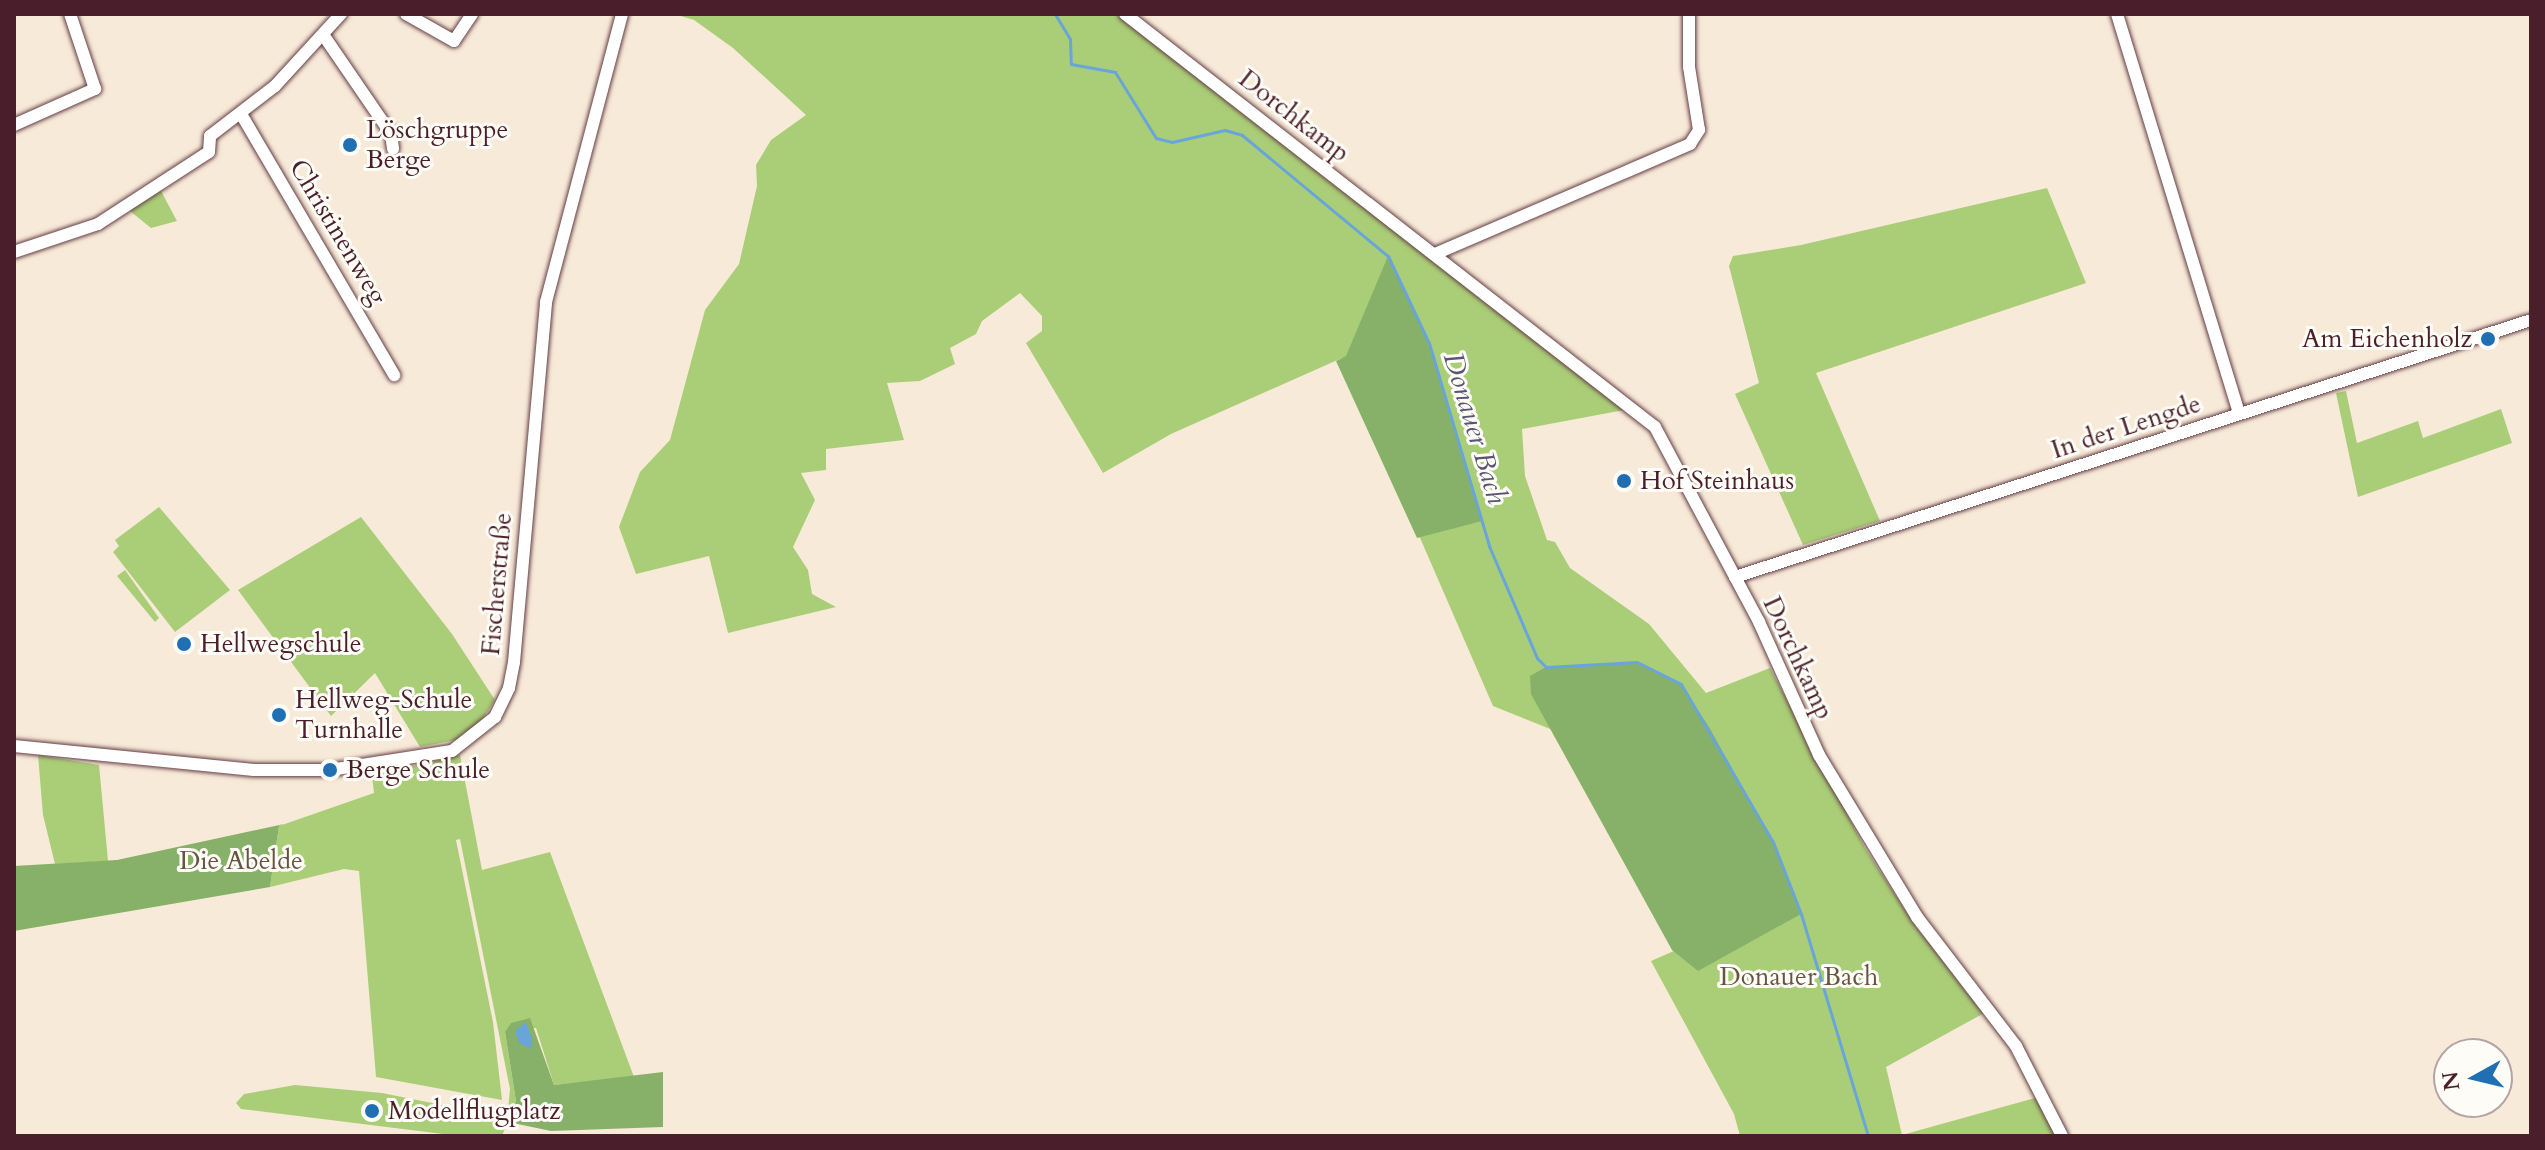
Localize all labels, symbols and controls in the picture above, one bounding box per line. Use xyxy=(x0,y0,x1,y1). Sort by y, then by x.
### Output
street label: Dorchkamp xyxy=(1232,63,1356,169)
place label: Löschgruppe Berge xyxy=(366,114,508,176)
marker: Löschgruppe Berge xyxy=(341,136,359,154)
street label: Christinenweg xyxy=(282,154,394,310)
place label: Am Eichenholz xyxy=(2302,323,2472,355)
marker: Am Eichenholz xyxy=(2479,330,2497,348)
water label: Donauer Bach xyxy=(1436,348,1514,508)
street label: In der Lengde xyxy=(2047,388,2205,466)
place label: Hof Steinhaus xyxy=(1640,465,1794,497)
marker: Hof Steinhaus xyxy=(1615,472,1633,490)
street label: Fischerstraße xyxy=(475,511,519,657)
street label: Dorchkamp xyxy=(1756,592,1840,724)
place label: Hellwegschule xyxy=(200,628,362,660)
marker: Hellwegschule xyxy=(175,635,193,653)
place label: Hellweg-Schule Turnhalle xyxy=(295,684,472,746)
marker: Hellweg-Schule Turnhalle xyxy=(270,706,288,724)
place label: Berge Schule xyxy=(346,754,490,786)
marker: Berge Schule xyxy=(321,761,339,779)
park label: Die Abelde xyxy=(179,845,303,877)
park label: Donauer Bach xyxy=(1720,961,1878,993)
north arrow xyxy=(2433,1038,2513,1118)
text: N xyxy=(2435,1070,2467,1093)
place label: Modellflugplatz xyxy=(388,1095,561,1127)
marker: Modellflugplatz xyxy=(363,1102,381,1120)

